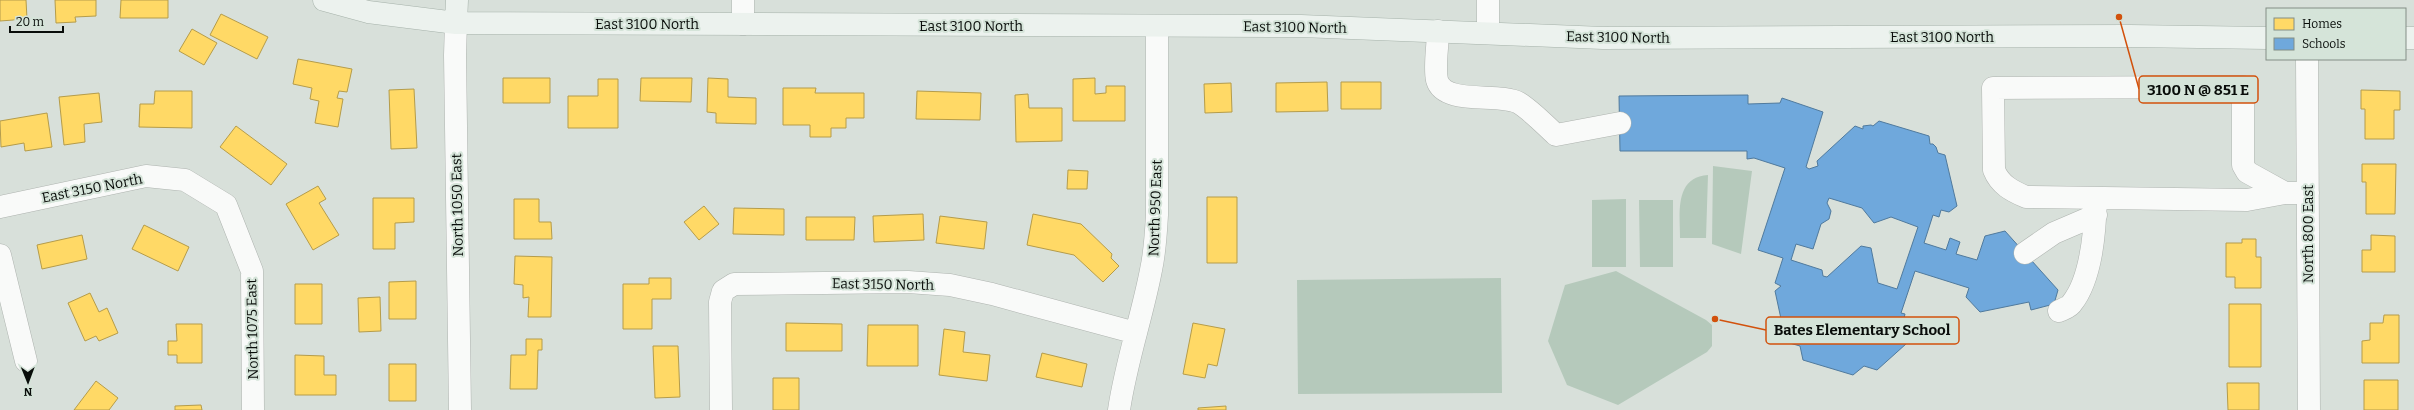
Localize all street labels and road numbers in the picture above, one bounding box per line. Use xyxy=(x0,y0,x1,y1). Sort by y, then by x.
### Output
street label: East 3100 North xyxy=(595,16,699,33)
street label: East 3100 North xyxy=(919,18,1023,35)
street label: East 3100 North xyxy=(1243,18,1347,37)
street label: East 3100 North xyxy=(1566,28,1670,47)
street label: East 3100 North xyxy=(1890,29,1994,46)
street label: North 1050 East xyxy=(448,153,467,257)
street label: North 950 East xyxy=(1145,159,1166,257)
street label: East 3150 North xyxy=(40,170,144,207)
street label: North 800 East xyxy=(2300,185,2317,283)
street label: East 3150 North xyxy=(832,275,935,294)
street label: North 1075 East xyxy=(243,278,262,380)

